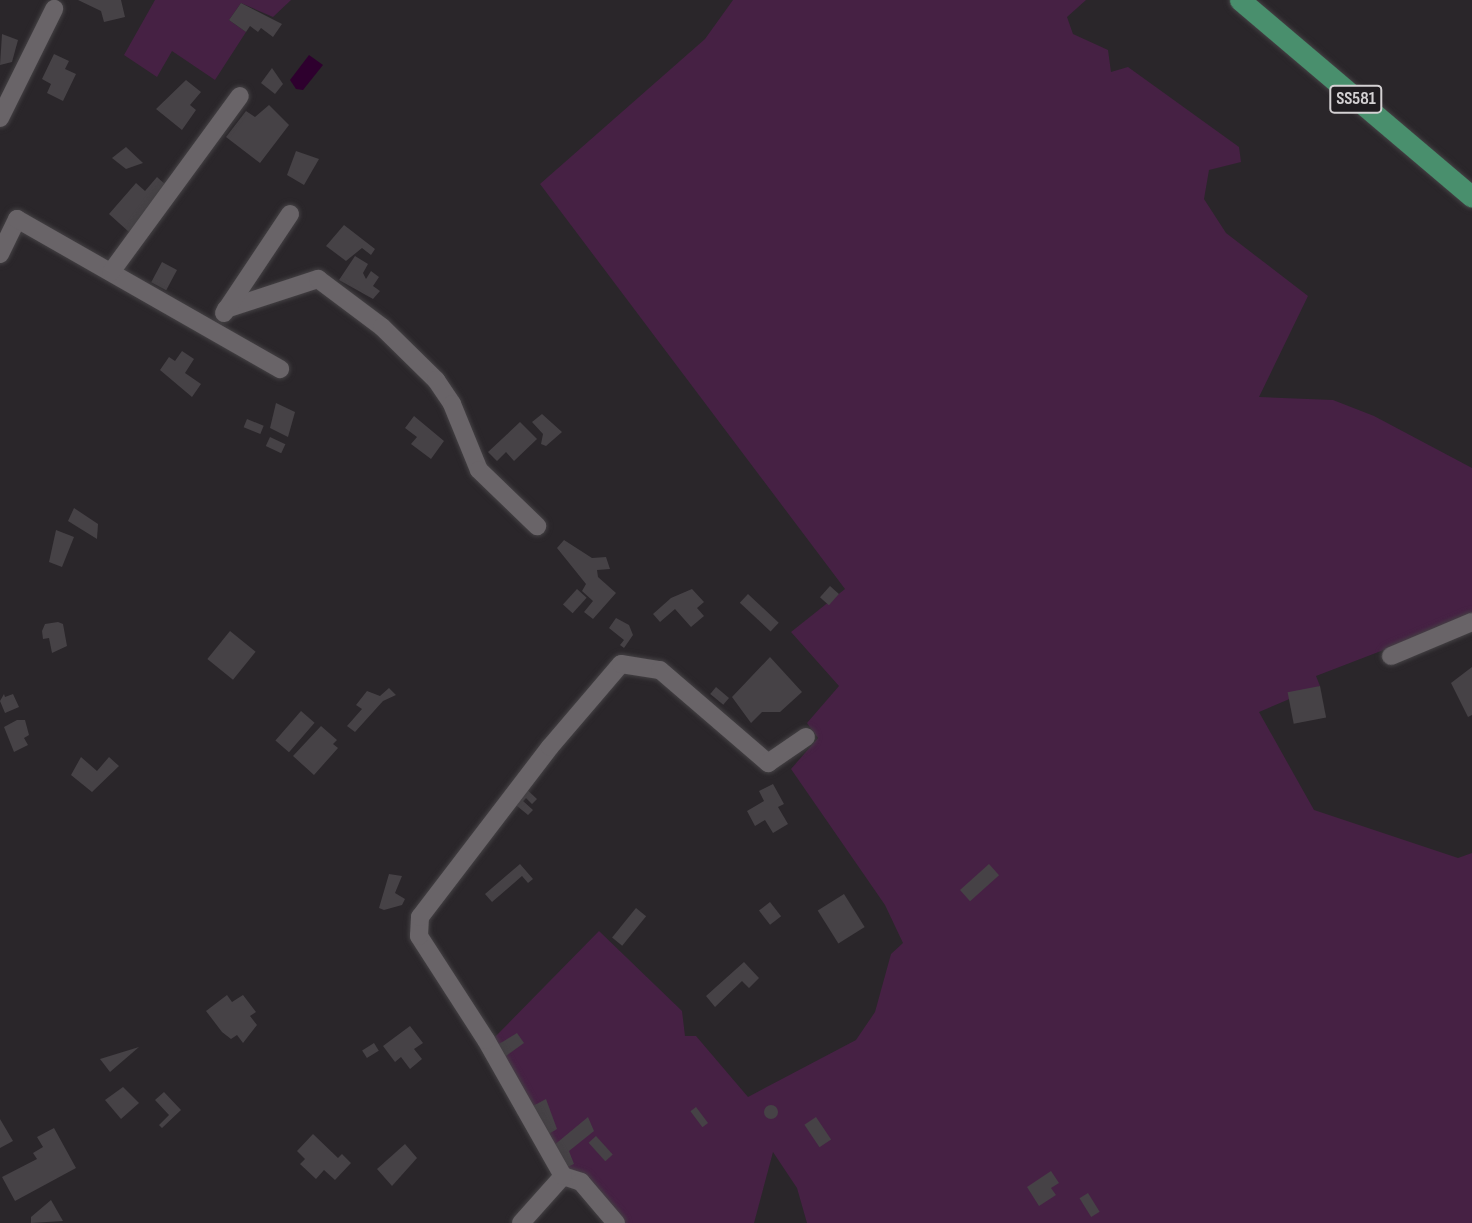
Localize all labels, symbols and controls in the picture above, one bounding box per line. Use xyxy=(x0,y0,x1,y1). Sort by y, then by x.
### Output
road number: SS581 xyxy=(1328,84,1384,114)

